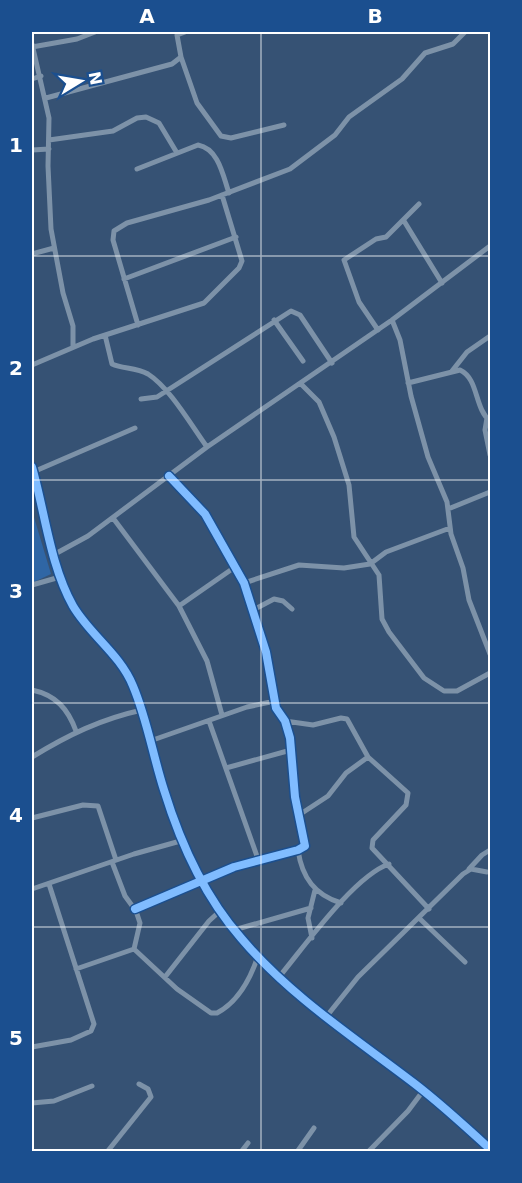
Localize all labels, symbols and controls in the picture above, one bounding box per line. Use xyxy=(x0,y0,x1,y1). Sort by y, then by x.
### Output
text: A xyxy=(139,4,155,28)
text: B xyxy=(367,4,383,28)
north arrow xyxy=(51,51,111,111)
text: N xyxy=(85,70,106,87)
text: 1 xyxy=(9,133,23,157)
text: 2 xyxy=(9,356,23,380)
text: 3 xyxy=(9,579,23,603)
text: 4 xyxy=(9,803,23,827)
text: 5 xyxy=(9,1026,23,1050)

